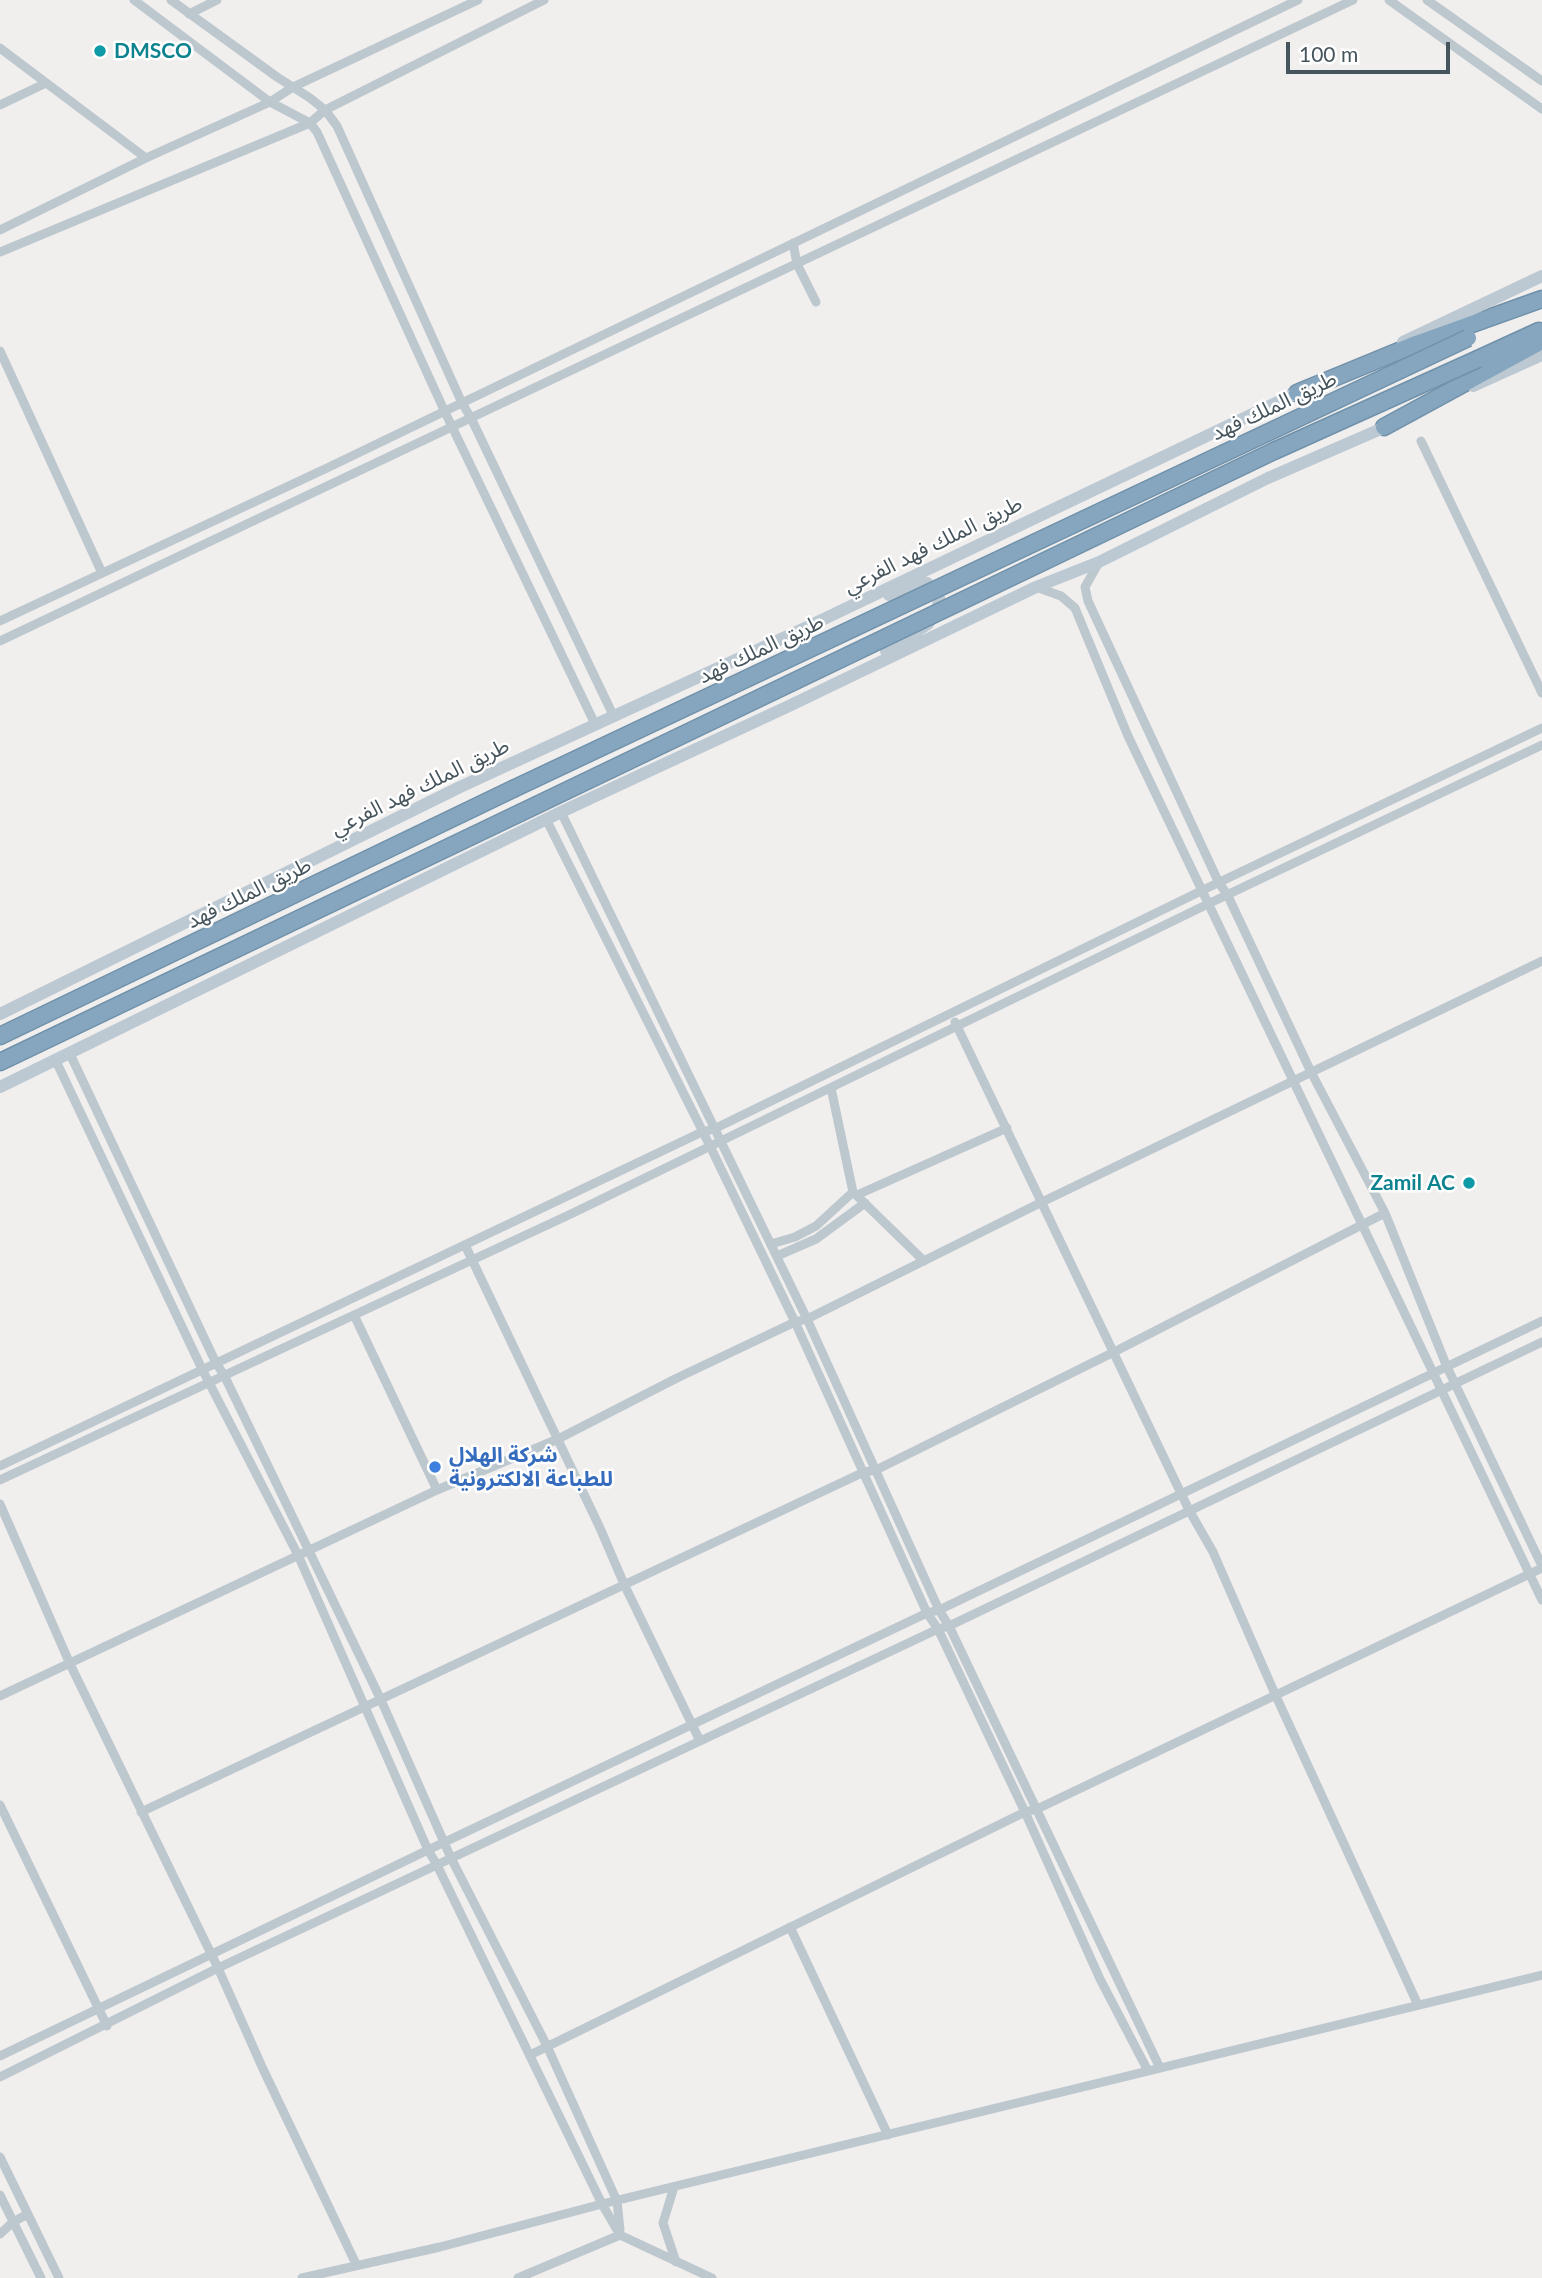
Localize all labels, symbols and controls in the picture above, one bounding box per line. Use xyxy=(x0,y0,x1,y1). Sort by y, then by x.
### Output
scale bar xyxy=(1290,28,1454,72)
place label: DMSCO xyxy=(114,38,192,64)
text: 100 m xyxy=(1299,41,1358,66)
marker: DMSCO xyxy=(92,43,108,59)
street label: طريق الملك فهد xyxy=(1207,366,1341,446)
street label: طريق الملك فهد الفرعي xyxy=(840,491,1026,599)
street label: طريق الملك فهد xyxy=(694,609,828,689)
street label: طريق الملك فهد الفرعي xyxy=(327,733,513,841)
street label: طريق الملك فهد xyxy=(183,852,315,934)
place label: Zamil AC xyxy=(1370,1170,1455,1196)
marker: Zamil AC xyxy=(1461,1175,1477,1191)
place label: شركة الهلال للطباعة الالكترونية xyxy=(449,1442,613,1492)
marker: شركة الهلال للطباعة الالكترونية xyxy=(427,1459,443,1475)

